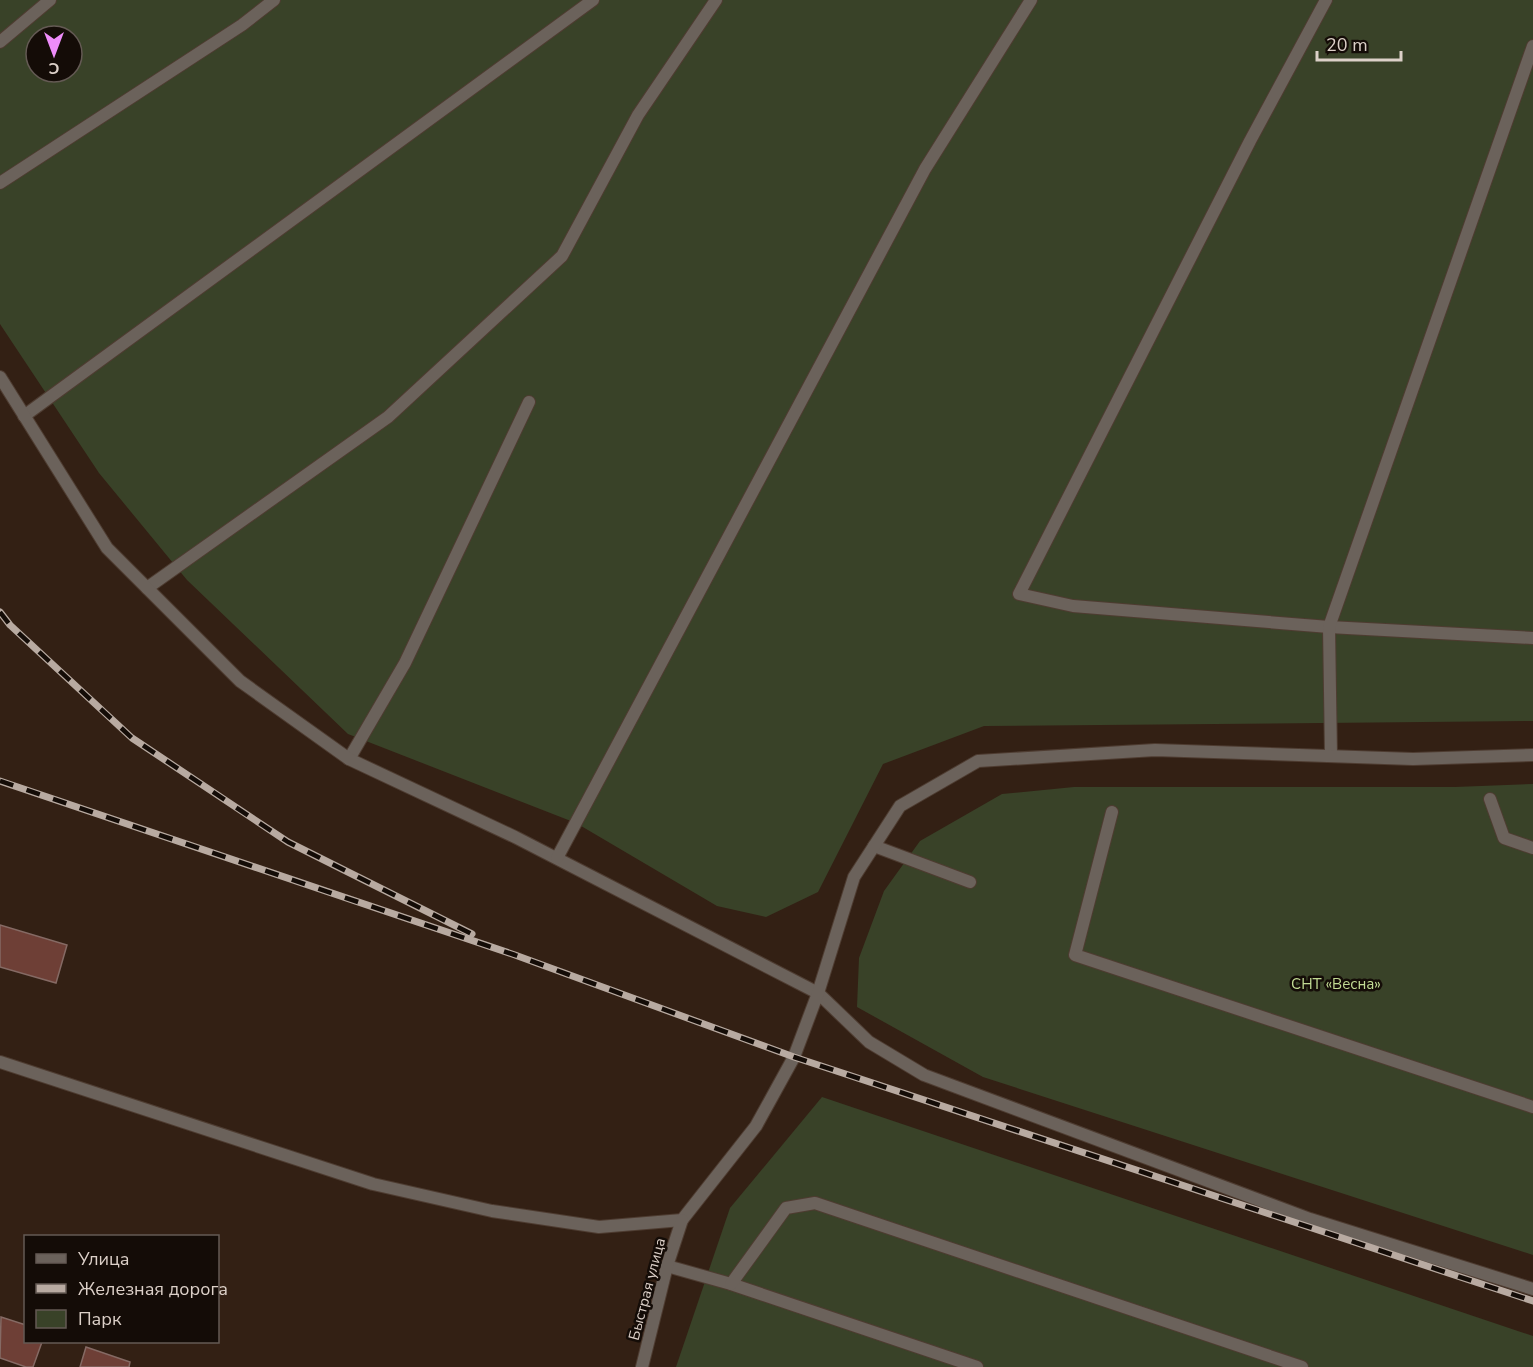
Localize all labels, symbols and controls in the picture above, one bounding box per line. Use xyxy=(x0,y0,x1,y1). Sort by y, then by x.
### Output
north arrow xyxy=(24,24,84,84)
scale bar xyxy=(1317,24,1401,62)
text: 20 m xyxy=(1326,33,1368,57)
text: С xyxy=(48,57,59,79)
park label: СНТ «Весна» xyxy=(1291,974,1381,994)
legend xyxy=(24,1235,219,1343)
street label: Быстрая улица xyxy=(624,1236,670,1342)
text: Улица xyxy=(77,1247,129,1271)
text: Железная дорога xyxy=(78,1277,228,1301)
text: Парк xyxy=(78,1307,122,1331)

